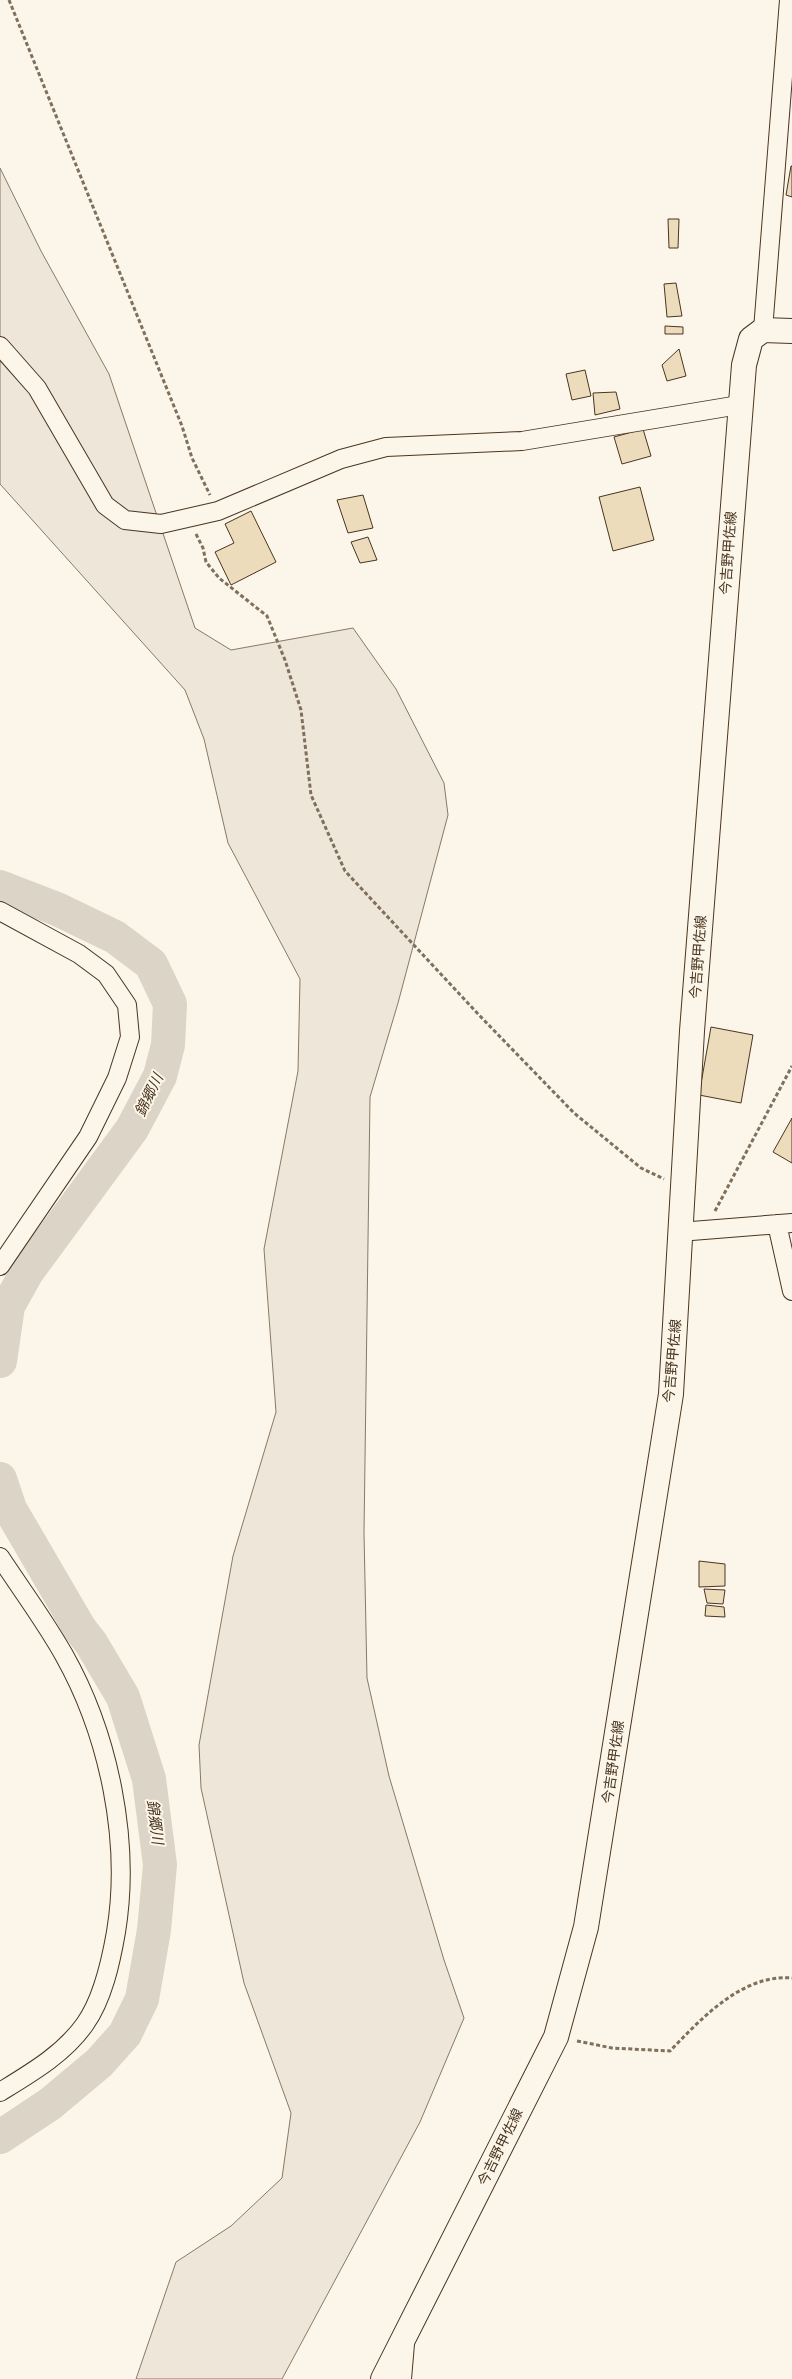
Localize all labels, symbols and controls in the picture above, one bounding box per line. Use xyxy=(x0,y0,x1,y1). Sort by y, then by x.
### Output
street label: 今吉野甲佐線 xyxy=(718,511,741,596)
street label: 今吉野甲佐線 xyxy=(688,915,711,1000)
water label: 錦郷川 xyxy=(132,1069,170,1120)
street label: 今吉野甲佐線 xyxy=(661,1319,686,1404)
street label: 今吉野甲佐線 xyxy=(600,1719,629,1805)
water label: 錦郷川 xyxy=(141,1799,166,1848)
street label: 今吉野甲佐線 xyxy=(475,2106,527,2189)

